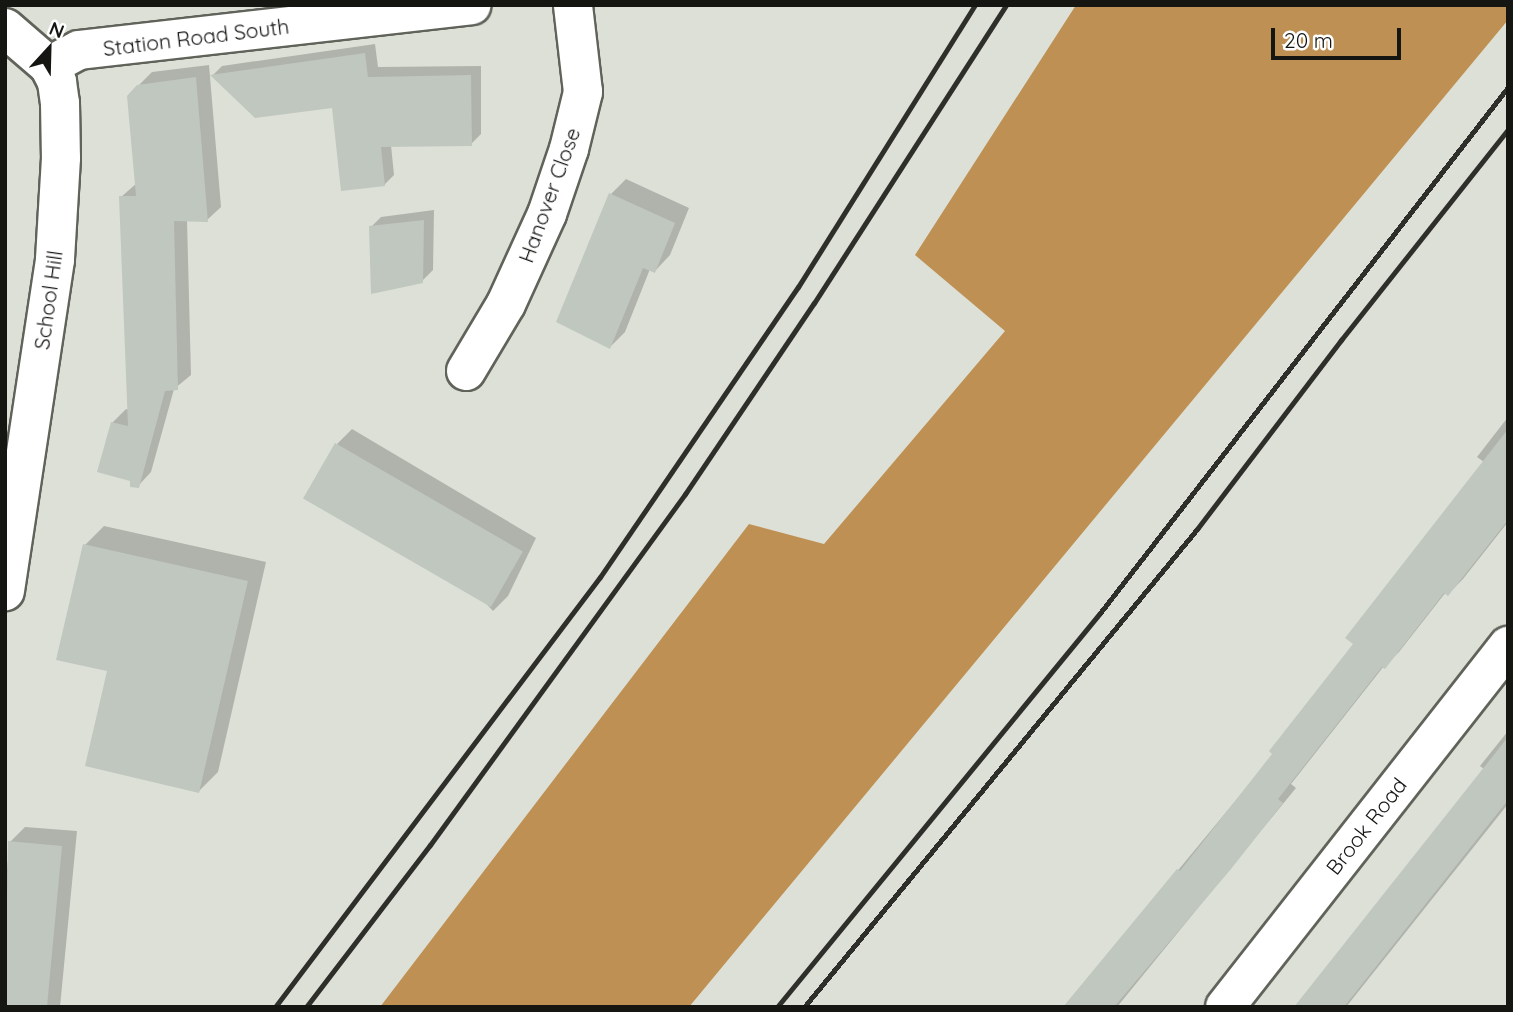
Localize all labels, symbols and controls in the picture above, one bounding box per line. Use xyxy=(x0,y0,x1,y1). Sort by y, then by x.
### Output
street label: Station Road South xyxy=(102,13,290,61)
north arrow xyxy=(14,14,84,84)
scale bar xyxy=(1275,14,1404,58)
text: N xyxy=(46,16,68,43)
text: 20 m xyxy=(1284,27,1333,53)
street label: Hanover Close xyxy=(513,124,585,266)
street label: School Hill xyxy=(29,249,67,351)
street label: Brook Road xyxy=(1320,773,1412,879)

